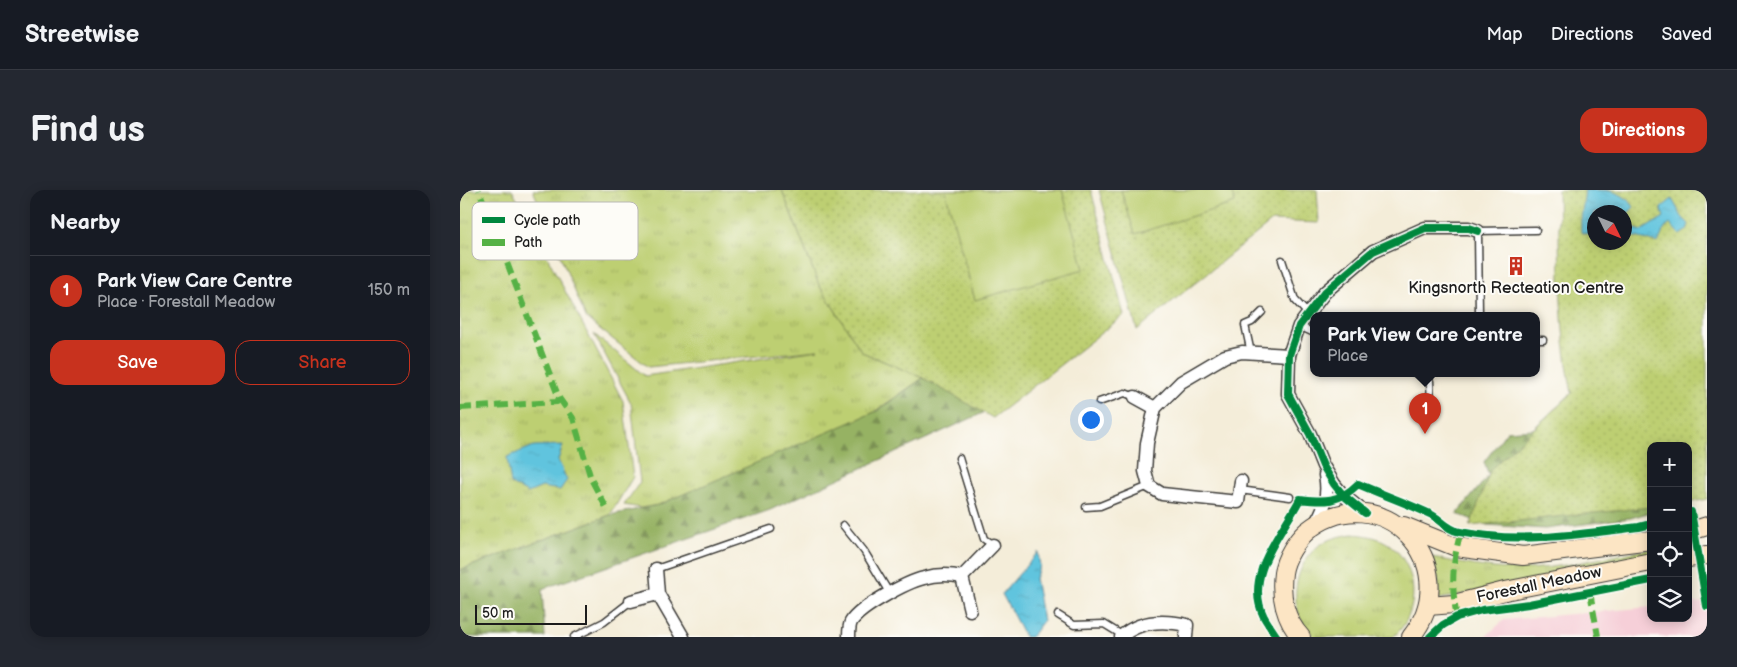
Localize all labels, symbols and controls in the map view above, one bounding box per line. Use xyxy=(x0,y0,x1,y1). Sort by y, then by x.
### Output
text: Streetwise xyxy=(25,20,139,49)
text: Map xyxy=(1487,24,1523,45)
text: Directions xyxy=(1551,24,1633,45)
text: Saved xyxy=(1661,24,1712,45)
button: Directions xyxy=(1580,108,1707,153)
text: Find us xyxy=(30,109,145,152)
legend xyxy=(472,202,638,260)
north arrow xyxy=(1587,205,1632,250)
text: Nearby xyxy=(50,210,120,235)
text: Cycle path xyxy=(514,212,581,229)
text: Path xyxy=(514,234,542,251)
building icon: Kingsnorth Recteation Centre xyxy=(1505,255,1527,277)
text: Park View Care Centre xyxy=(97,270,292,293)
place label: Kingsnorth Recteation Centre xyxy=(1408,279,1624,298)
text: 1 xyxy=(63,281,69,300)
text: 150 m xyxy=(368,281,410,300)
text: Place · Forestall Meadow xyxy=(97,293,275,312)
popup xyxy=(1310,312,1540,377)
text: Park View Care Centre xyxy=(1327,324,1523,347)
button: Save xyxy=(50,340,225,385)
button: Share xyxy=(235,340,410,385)
text: Place xyxy=(1327,347,1368,366)
pin: 1 xyxy=(1409,393,1441,434)
your location xyxy=(1078,407,1104,433)
map controls xyxy=(1647,442,1692,622)
button: + xyxy=(1647,442,1692,487)
button: − xyxy=(1647,487,1692,532)
button: locate xyxy=(1647,532,1692,577)
street label: Forestall Meadow xyxy=(1475,562,1603,608)
button: layers xyxy=(1647,577,1692,622)
scale bar xyxy=(475,602,588,625)
text: 50 m xyxy=(482,605,514,622)

